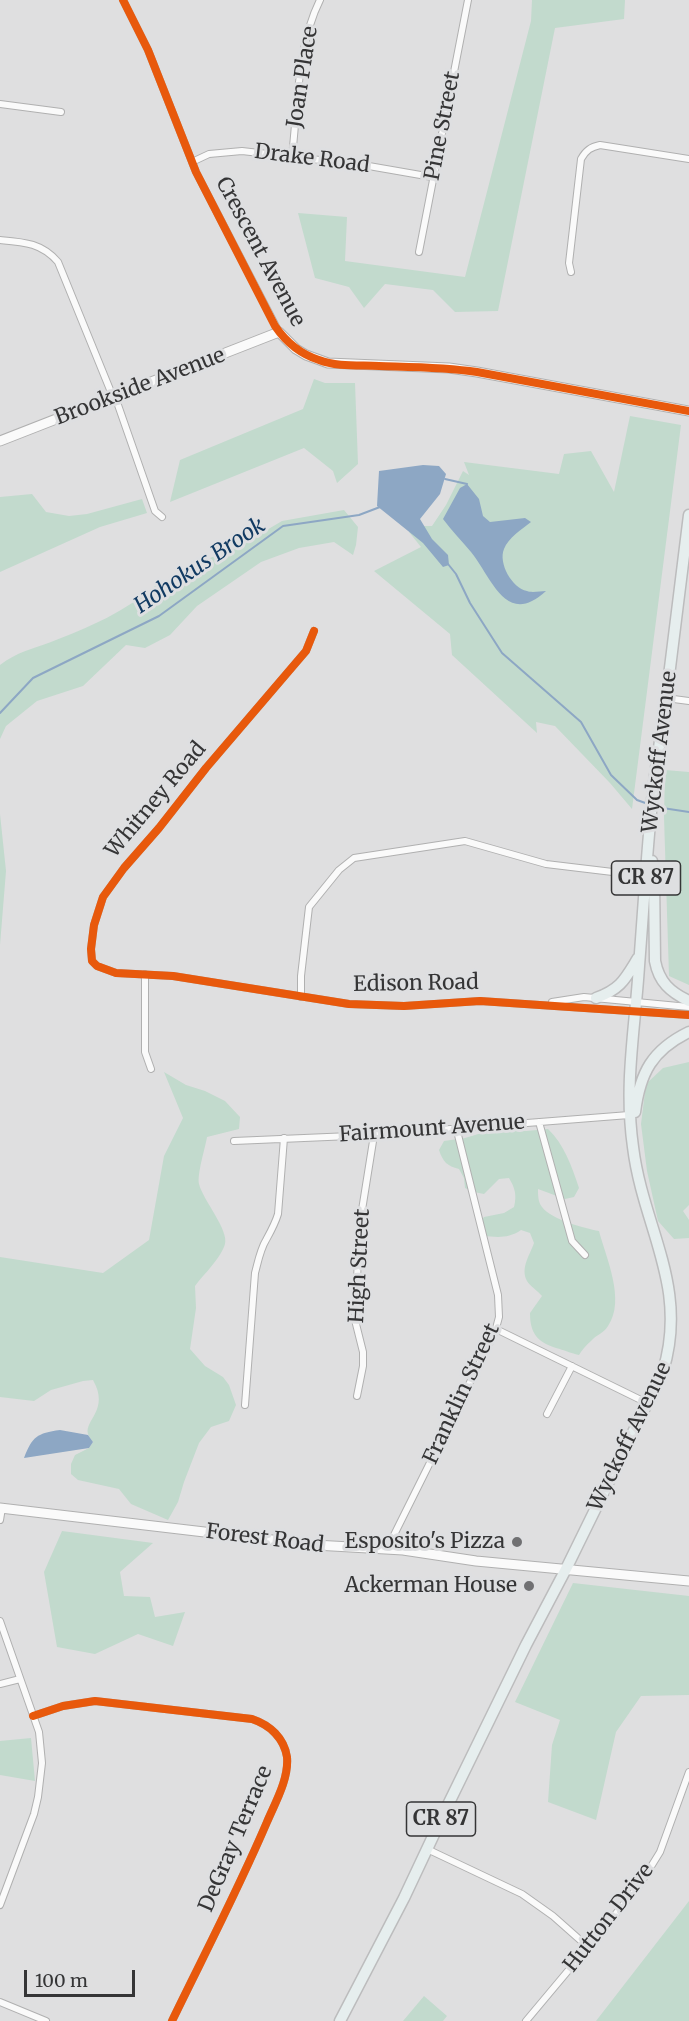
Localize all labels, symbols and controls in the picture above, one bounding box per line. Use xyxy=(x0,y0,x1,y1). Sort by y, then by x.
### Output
street label: Joan Place xyxy=(283,24,323,130)
street label: Pine Street xyxy=(420,70,466,182)
street label: Drake Road xyxy=(253,139,371,179)
street label: Crescent Avenue xyxy=(210,173,310,331)
street label: Brookside Avenue xyxy=(51,343,229,431)
water label: Hohokus Brook xyxy=(130,513,270,619)
street label: Wyckoff Avenue xyxy=(638,670,682,834)
street label: Whitney Road xyxy=(100,737,212,863)
road number: CR 87 xyxy=(612,861,680,895)
street label: Edison Road xyxy=(353,970,479,998)
street label: Fairmount Avenue xyxy=(338,1110,526,1148)
street label: High Street xyxy=(344,1208,376,1324)
street label: Franklin Street xyxy=(418,1320,506,1468)
street label: Wyckoff Avenue xyxy=(583,1358,677,1516)
street label: Forest Road xyxy=(205,1519,325,1559)
place label: Esposito's Pizza xyxy=(345,1529,505,1555)
marker: Esposito's Pizza xyxy=(510,1535,524,1549)
place label: Ackerman House xyxy=(345,1573,517,1599)
marker: Ackerman House xyxy=(522,1579,536,1593)
street label: DeGray Terrace xyxy=(194,1762,278,1916)
road number: CR 87 xyxy=(406,1802,476,1836)
street label: Hutton Drive xyxy=(559,1859,659,1977)
scale bar xyxy=(27,1958,138,1996)
text: 100 m xyxy=(35,1969,88,1992)

